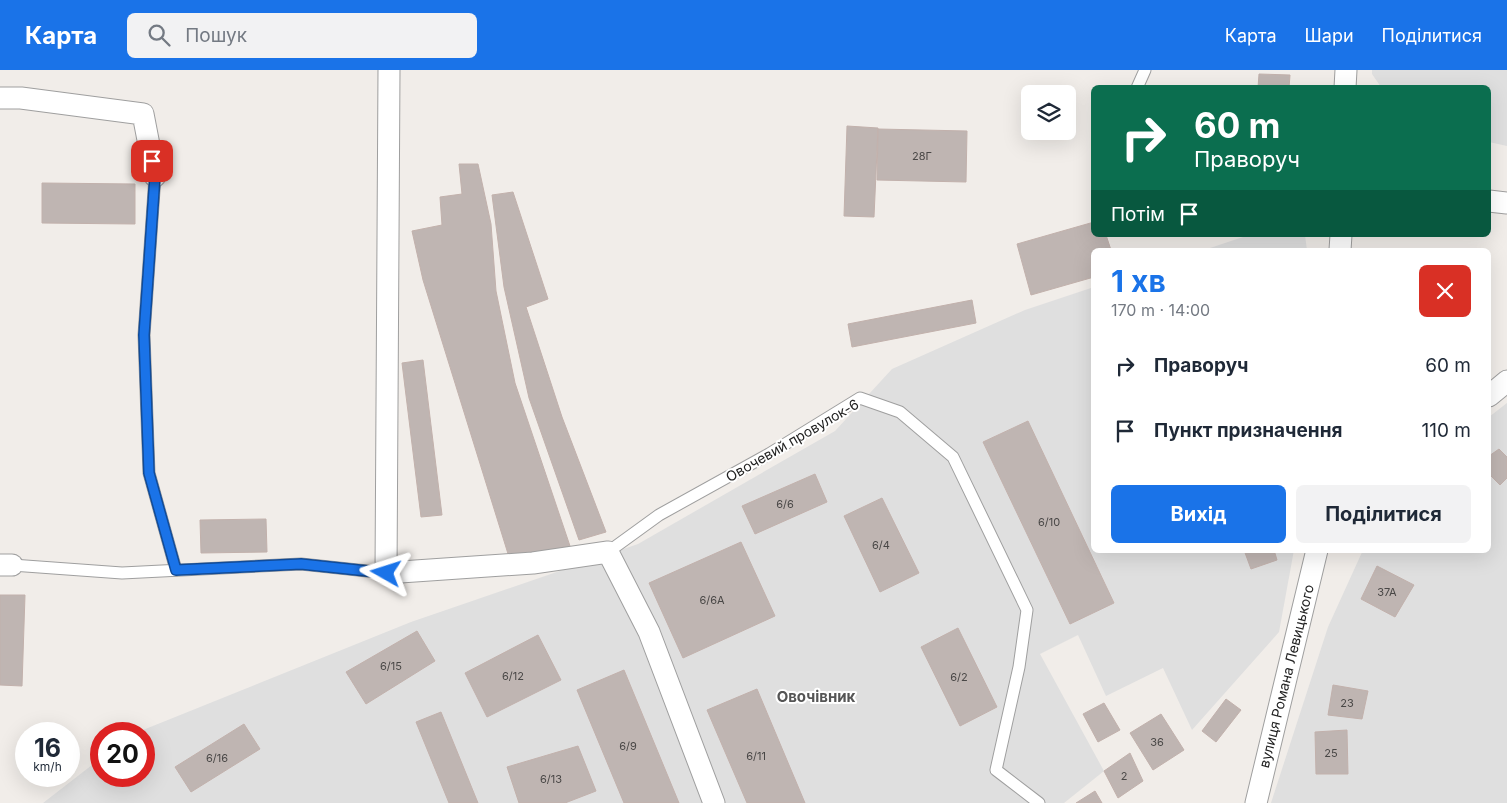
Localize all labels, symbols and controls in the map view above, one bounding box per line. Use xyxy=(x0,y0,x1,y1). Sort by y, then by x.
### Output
search box xyxy=(127,13,477,58)
text: Карта xyxy=(25,21,97,50)
icon: search xyxy=(145,21,173,49)
text: Пошук xyxy=(185,24,247,47)
text: Карта xyxy=(1225,25,1277,46)
text: Шари xyxy=(1305,25,1354,46)
text: Поділитися xyxy=(1382,25,1482,46)
map controls xyxy=(1021,85,1076,140)
button: layers xyxy=(1021,85,1076,140)
text: 60 m xyxy=(1194,104,1281,146)
icon: right xyxy=(1111,105,1176,170)
pin xyxy=(131,140,173,182)
text: Праворуч xyxy=(1194,146,1300,172)
icon: arrive xyxy=(138,147,166,175)
house number: 28Г xyxy=(912,149,932,163)
icon: arrive xyxy=(1175,200,1203,228)
text: Потім xyxy=(1111,203,1165,226)
text: 1 хв xyxy=(1111,263,1166,299)
button: close xyxy=(1419,265,1471,317)
text: 170 m · 14:00 xyxy=(1111,300,1210,320)
icon: right xyxy=(1111,352,1139,380)
text: Праворуч xyxy=(1154,354,1248,377)
text: 60 m xyxy=(1425,354,1471,377)
street label: Овочевий провулок-6 xyxy=(723,395,861,485)
icon: arrive xyxy=(1111,417,1139,445)
text: Пункт призначення xyxy=(1154,419,1342,442)
text: 110 m xyxy=(1422,419,1471,442)
button: Вихід xyxy=(1111,485,1286,543)
button: Поділитися xyxy=(1296,485,1471,543)
house number: 6/6 xyxy=(776,497,794,511)
house number: 6/10 xyxy=(1038,515,1060,529)
house number: 6/4 xyxy=(872,538,890,552)
position arrow xyxy=(359,546,411,598)
street label: вулиця Романа Левицького xyxy=(1255,583,1317,769)
house number: 37А xyxy=(1377,585,1397,599)
house number: 6/6А xyxy=(699,593,725,607)
house number: 6/15 xyxy=(380,659,402,673)
house number: 6/12 xyxy=(502,669,524,683)
house number: 6/2 xyxy=(950,670,968,684)
district label: Овочівник xyxy=(777,687,856,706)
house number: 23 xyxy=(1340,696,1354,710)
speed limit sign: 20 xyxy=(90,722,155,787)
text: 16 xyxy=(34,733,61,763)
house number: 36 xyxy=(1150,735,1164,749)
house number: 6/9 xyxy=(619,739,637,753)
house number: 25 xyxy=(1324,746,1338,760)
house number: 6/11 xyxy=(746,749,766,763)
house number: 6/16 xyxy=(206,751,228,765)
text: km/h xyxy=(33,759,62,774)
house number: 2 xyxy=(1121,769,1127,783)
house number: 6/13 xyxy=(540,772,562,786)

